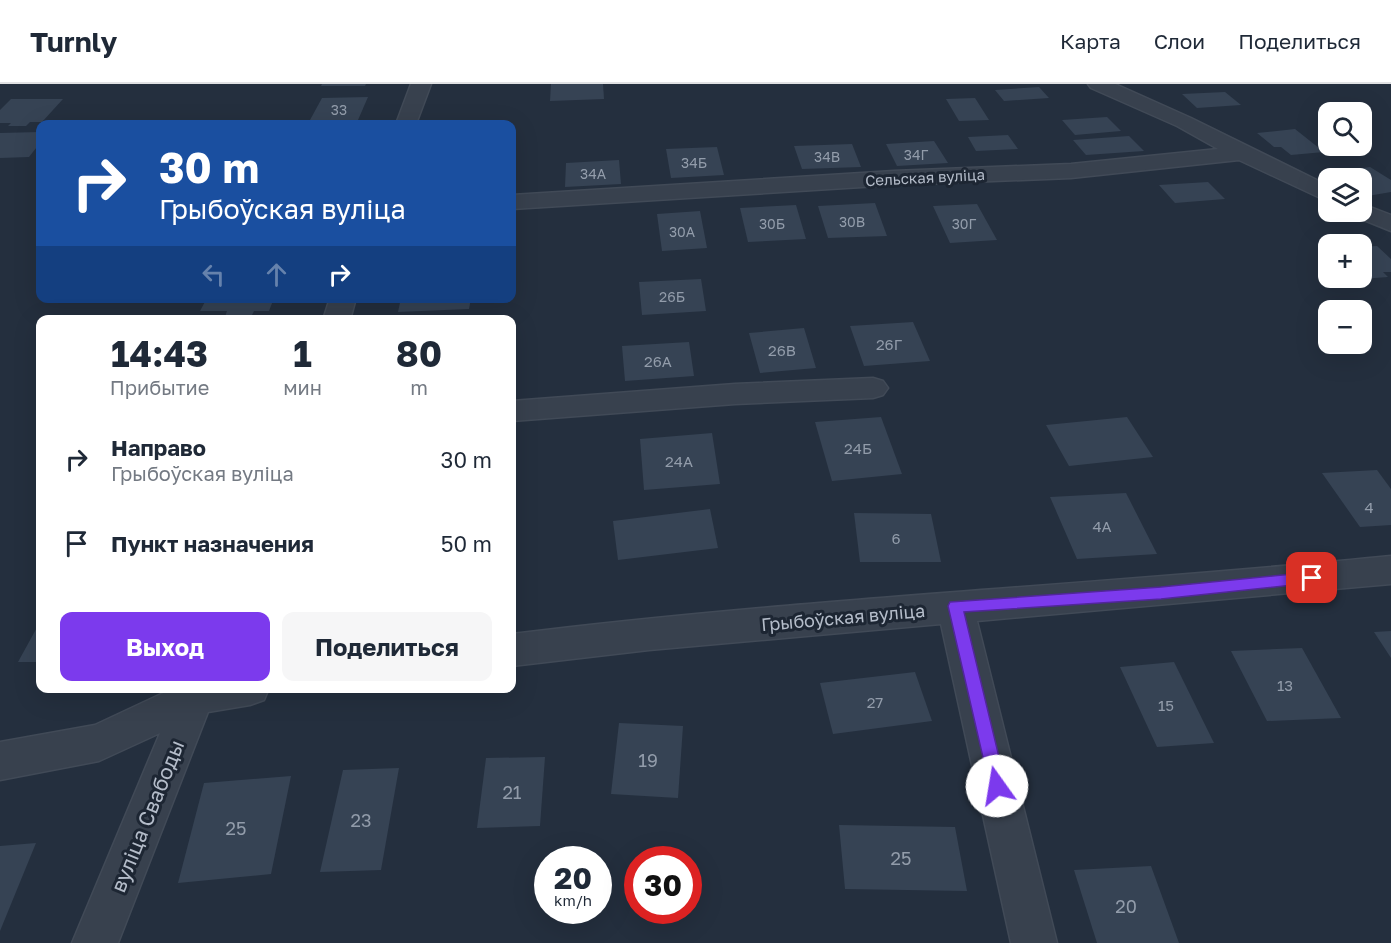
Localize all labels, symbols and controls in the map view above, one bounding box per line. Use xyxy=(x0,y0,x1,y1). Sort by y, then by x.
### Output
text: Turnly xyxy=(30,25,117,58)
text: Карта xyxy=(1060,28,1121,54)
text: Слои xyxy=(1154,28,1205,54)
text: Поделиться xyxy=(1238,28,1361,54)
house number: 33 xyxy=(331,101,347,118)
map controls xyxy=(1318,102,1372,354)
button: search xyxy=(1318,102,1372,156)
text: 30 m xyxy=(159,142,259,192)
icon: right xyxy=(60,144,138,222)
house number: 34Г xyxy=(904,146,928,163)
house number: 34В xyxy=(814,148,840,165)
house number: 34Б xyxy=(681,154,707,171)
house number: 34А xyxy=(580,165,607,182)
street label: Сельская вуліца xyxy=(865,165,985,189)
button: layers xyxy=(1318,168,1372,222)
text: Грыбоўская вуліца xyxy=(159,193,406,225)
house number: 30В xyxy=(839,213,865,230)
house number: 30Б xyxy=(759,215,785,232)
house number: 30Г xyxy=(952,215,977,232)
house number: 30А xyxy=(669,223,696,240)
button: + xyxy=(1318,234,1372,288)
icon: left xyxy=(197,258,230,291)
icon: ahead xyxy=(260,258,293,291)
icon: right xyxy=(323,258,356,291)
house number: 26Б xyxy=(659,288,685,305)
button: − xyxy=(1318,300,1372,354)
text: 14:43 xyxy=(111,332,208,375)
text: 1 xyxy=(293,332,312,375)
text: 80 xyxy=(396,332,442,375)
house number: 26Г xyxy=(876,335,903,353)
house number: 26В xyxy=(768,341,796,359)
house number: 26А xyxy=(644,352,672,370)
text: Прибытие xyxy=(110,375,209,399)
text: мин xyxy=(283,375,322,399)
text: m xyxy=(410,375,428,399)
text: Направо xyxy=(111,434,206,461)
house number: 24Б xyxy=(844,439,872,457)
icon: right xyxy=(60,443,93,476)
text: 30 m xyxy=(441,446,492,473)
house number: 24А xyxy=(665,452,693,470)
text: Грыбоўская вуліца xyxy=(111,461,294,485)
house number: 4 xyxy=(1364,498,1374,516)
house number: 4А xyxy=(1092,517,1112,535)
icon: arrive xyxy=(60,527,93,560)
house number: 6 xyxy=(891,529,901,547)
text: Пункт назначения xyxy=(111,530,314,557)
text: 50 m xyxy=(441,530,492,557)
pin xyxy=(1286,552,1337,603)
icon: arrive xyxy=(1295,561,1328,594)
street label: Грыбоўская вуліца xyxy=(760,599,926,635)
button: Выход xyxy=(60,612,270,681)
button: Поделиться xyxy=(282,612,492,681)
house number: 13 xyxy=(1277,676,1293,694)
house number: 27 xyxy=(867,693,883,711)
house number: 15 xyxy=(1158,696,1174,714)
street label: вуліца Свабоды xyxy=(105,736,189,896)
house number: 19 xyxy=(638,749,658,771)
position arrow xyxy=(965,754,1029,818)
house number: 21 xyxy=(502,781,522,803)
house number: 23 xyxy=(351,809,371,831)
house number: 25 xyxy=(226,817,246,839)
speed limit sign: 30 xyxy=(624,846,702,924)
house number: 25 xyxy=(891,847,911,869)
text: 20 xyxy=(554,860,592,896)
text: km/h xyxy=(554,891,592,909)
house number: 20 xyxy=(1115,895,1137,917)

